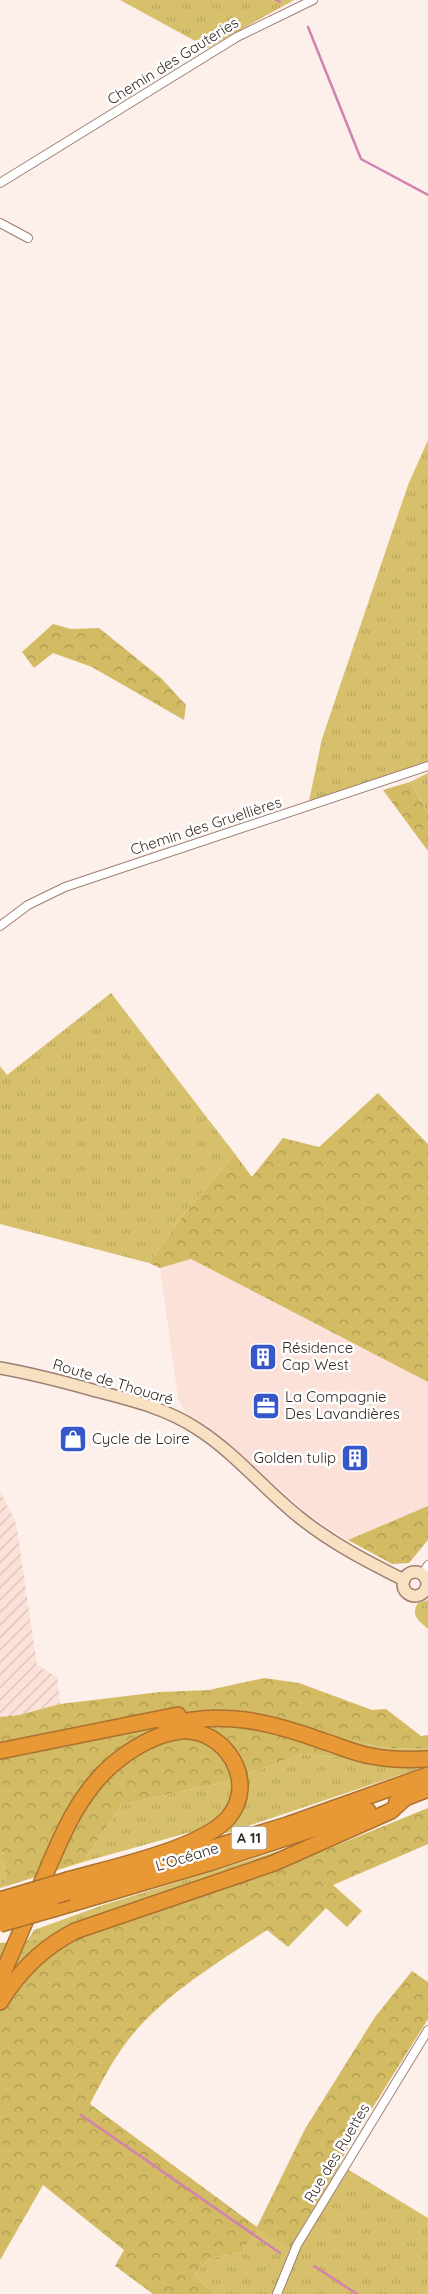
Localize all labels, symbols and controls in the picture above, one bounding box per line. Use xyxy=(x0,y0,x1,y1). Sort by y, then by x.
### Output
street label: Chemin des Gauteries xyxy=(104,12,242,109)
street label: Chemin des Gruellières xyxy=(128,792,284,859)
place label: Résidence Cap West xyxy=(282,1338,353,1374)
building icon: Résidence Cap West xyxy=(248,1342,278,1372)
street label: Route de Thouaré xyxy=(51,1354,176,1409)
place label: La Compagnie Des Lavandières xyxy=(285,1387,400,1423)
office icon: La Compagnie Des Lavandières xyxy=(251,1391,281,1421)
shop icon: Cycle de Loire xyxy=(58,1424,88,1454)
place label: Cycle de Loire xyxy=(92,1429,190,1448)
building icon: Golden tulip xyxy=(340,1443,370,1473)
place label: Golden tulip xyxy=(254,1448,336,1467)
road number: A 11 xyxy=(232,1826,266,1850)
street label: L’Océane xyxy=(153,1838,221,1875)
street label: Rue des Ruettes xyxy=(300,2100,374,2206)

